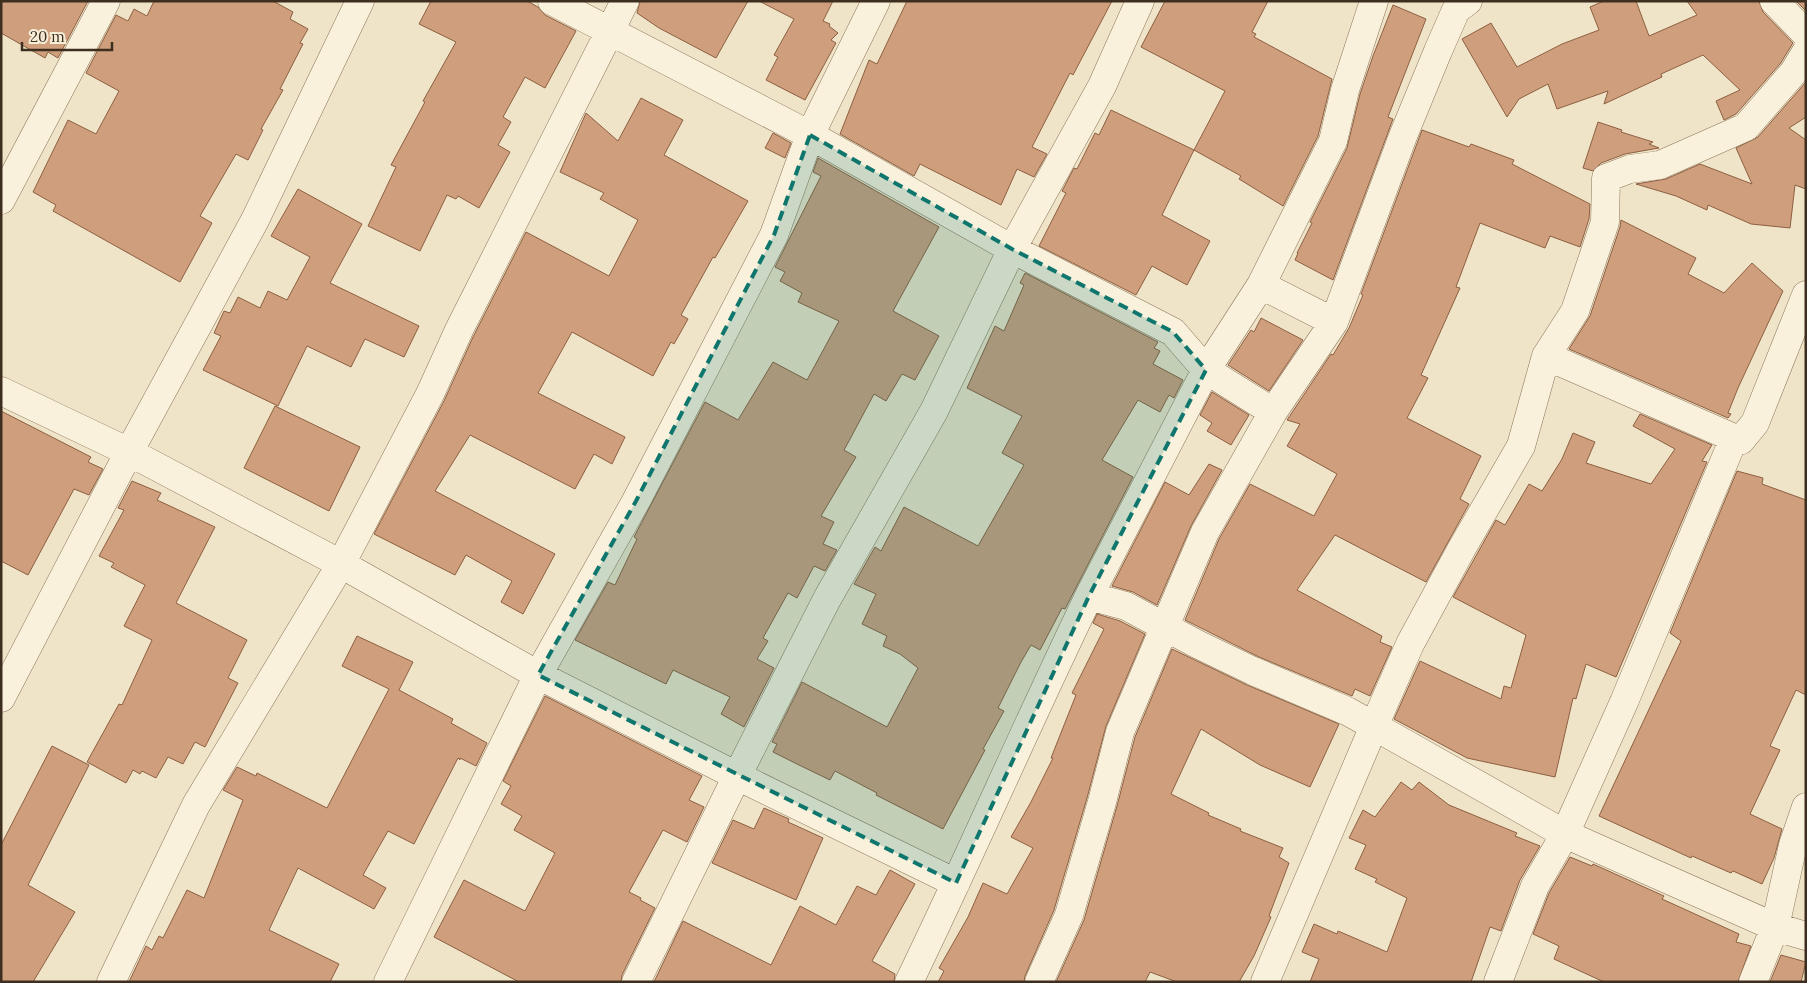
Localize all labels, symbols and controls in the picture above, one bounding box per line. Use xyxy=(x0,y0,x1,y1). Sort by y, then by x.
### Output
scale bar xyxy=(22,20,112,52)
text: 20 m xyxy=(30,27,65,46)

